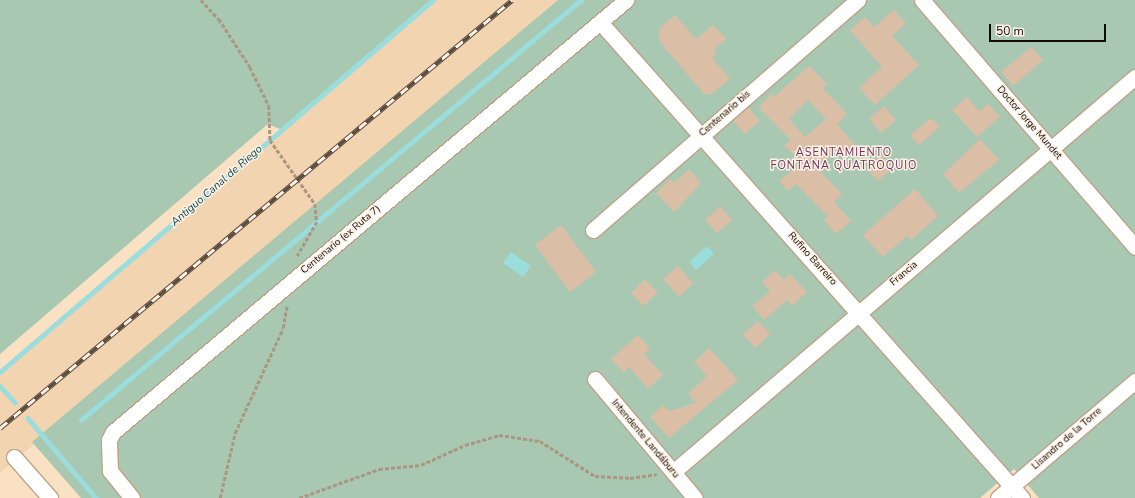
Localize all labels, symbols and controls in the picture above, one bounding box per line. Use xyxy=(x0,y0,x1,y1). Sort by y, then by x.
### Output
scale bar xyxy=(991,16,1108,42)
text: 50 m xyxy=(996,23,1024,39)
street label: Doctor Jorge Mundet xyxy=(994,84,1064,162)
street label: Centenario bis xyxy=(697,88,753,140)
water label: Antiguo Canal de Riego xyxy=(169,143,265,229)
district label: ASENTAMIENTO FONTANA QUATROQUIO xyxy=(771,147,917,173)
street label: Centenario (ex Ruta 7) xyxy=(299,203,383,277)
street label: Rufino Barreiro xyxy=(785,230,839,288)
street label: Francia xyxy=(888,259,920,289)
street label: Intendente Landáburu xyxy=(609,397,681,481)
street label: Lisandro de la Torre xyxy=(1030,405,1104,473)

